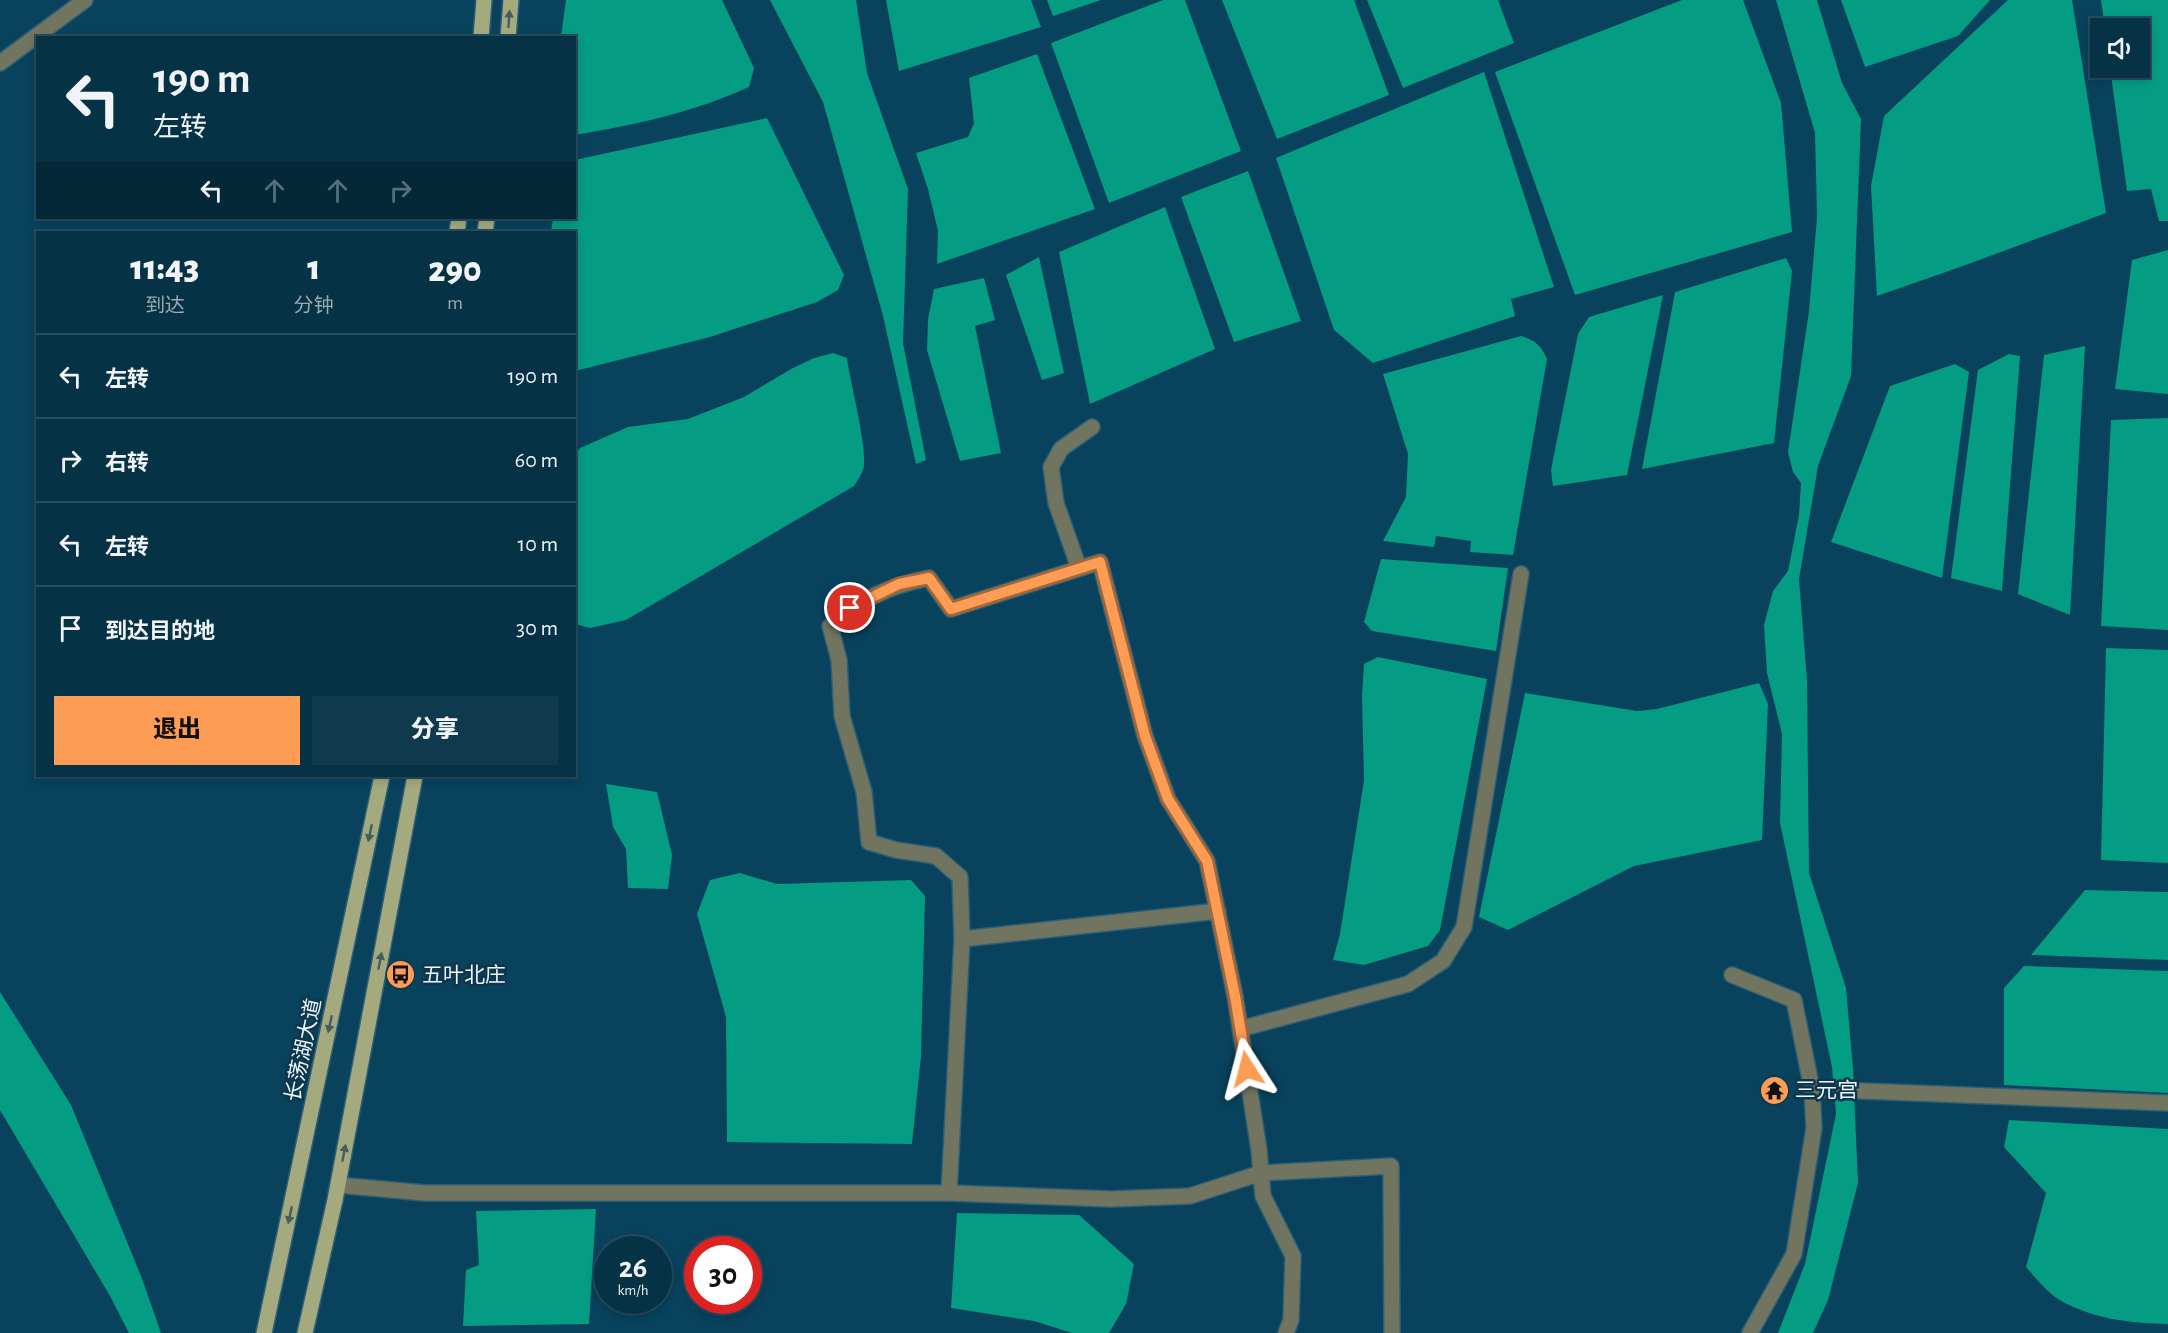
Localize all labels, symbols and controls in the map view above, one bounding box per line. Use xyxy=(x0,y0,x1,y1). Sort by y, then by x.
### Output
one-way arrow xyxy=(504,9,514,28)
map controls xyxy=(2090,18,2150,78)
button: sound xyxy=(2090,18,2150,78)
text: 190 m xyxy=(153,58,251,100)
icon: left xyxy=(54,60,132,138)
text: 左转 xyxy=(153,114,207,141)
icon: left xyxy=(195,174,228,207)
icon: ahead xyxy=(258,174,291,207)
icon: ahead xyxy=(321,174,354,207)
icon: right xyxy=(384,174,417,207)
text: 11:43 xyxy=(130,250,199,286)
text: 1 xyxy=(307,250,320,286)
text: 290 xyxy=(428,252,482,288)
text: m xyxy=(447,293,463,313)
text: 到达 xyxy=(145,296,185,316)
text: 分钟 xyxy=(294,296,334,316)
icon: left xyxy=(54,360,87,393)
text: 190 m xyxy=(507,365,558,387)
text: 左转 xyxy=(105,368,149,390)
icon: right xyxy=(54,444,87,477)
text: 60 m xyxy=(515,449,558,471)
text: 右转 xyxy=(105,452,149,474)
icon: left xyxy=(54,528,87,561)
text: 10 m xyxy=(518,533,558,555)
text: 左转 xyxy=(105,536,149,558)
pin xyxy=(824,582,875,633)
icon: arrive xyxy=(833,591,866,624)
icon: arrive xyxy=(54,612,87,645)
text: 30 m xyxy=(516,617,558,639)
text: 到达目的地 xyxy=(105,620,215,642)
button: 退出 xyxy=(54,696,300,765)
button: 分享 xyxy=(312,696,558,765)
one-way arrow xyxy=(365,823,374,842)
one-way arrow xyxy=(376,951,385,970)
bus stop icon: 五叶北庄 xyxy=(385,959,417,991)
place label: 五叶北庄 xyxy=(422,964,506,986)
street label: 长荡湖大道 xyxy=(281,996,325,1104)
one-way arrow xyxy=(325,1014,334,1033)
position arrow xyxy=(1215,1037,1279,1101)
temple icon: 三元宫 xyxy=(1758,1074,1790,1106)
place label: 三元宫 xyxy=(1795,1079,1858,1101)
one-way arrow xyxy=(340,1143,349,1162)
one-way arrow xyxy=(285,1205,294,1224)
speed limit sign: 30 xyxy=(684,1236,762,1314)
text: 26 xyxy=(619,1253,647,1283)
text: km/h xyxy=(618,1283,648,1298)

